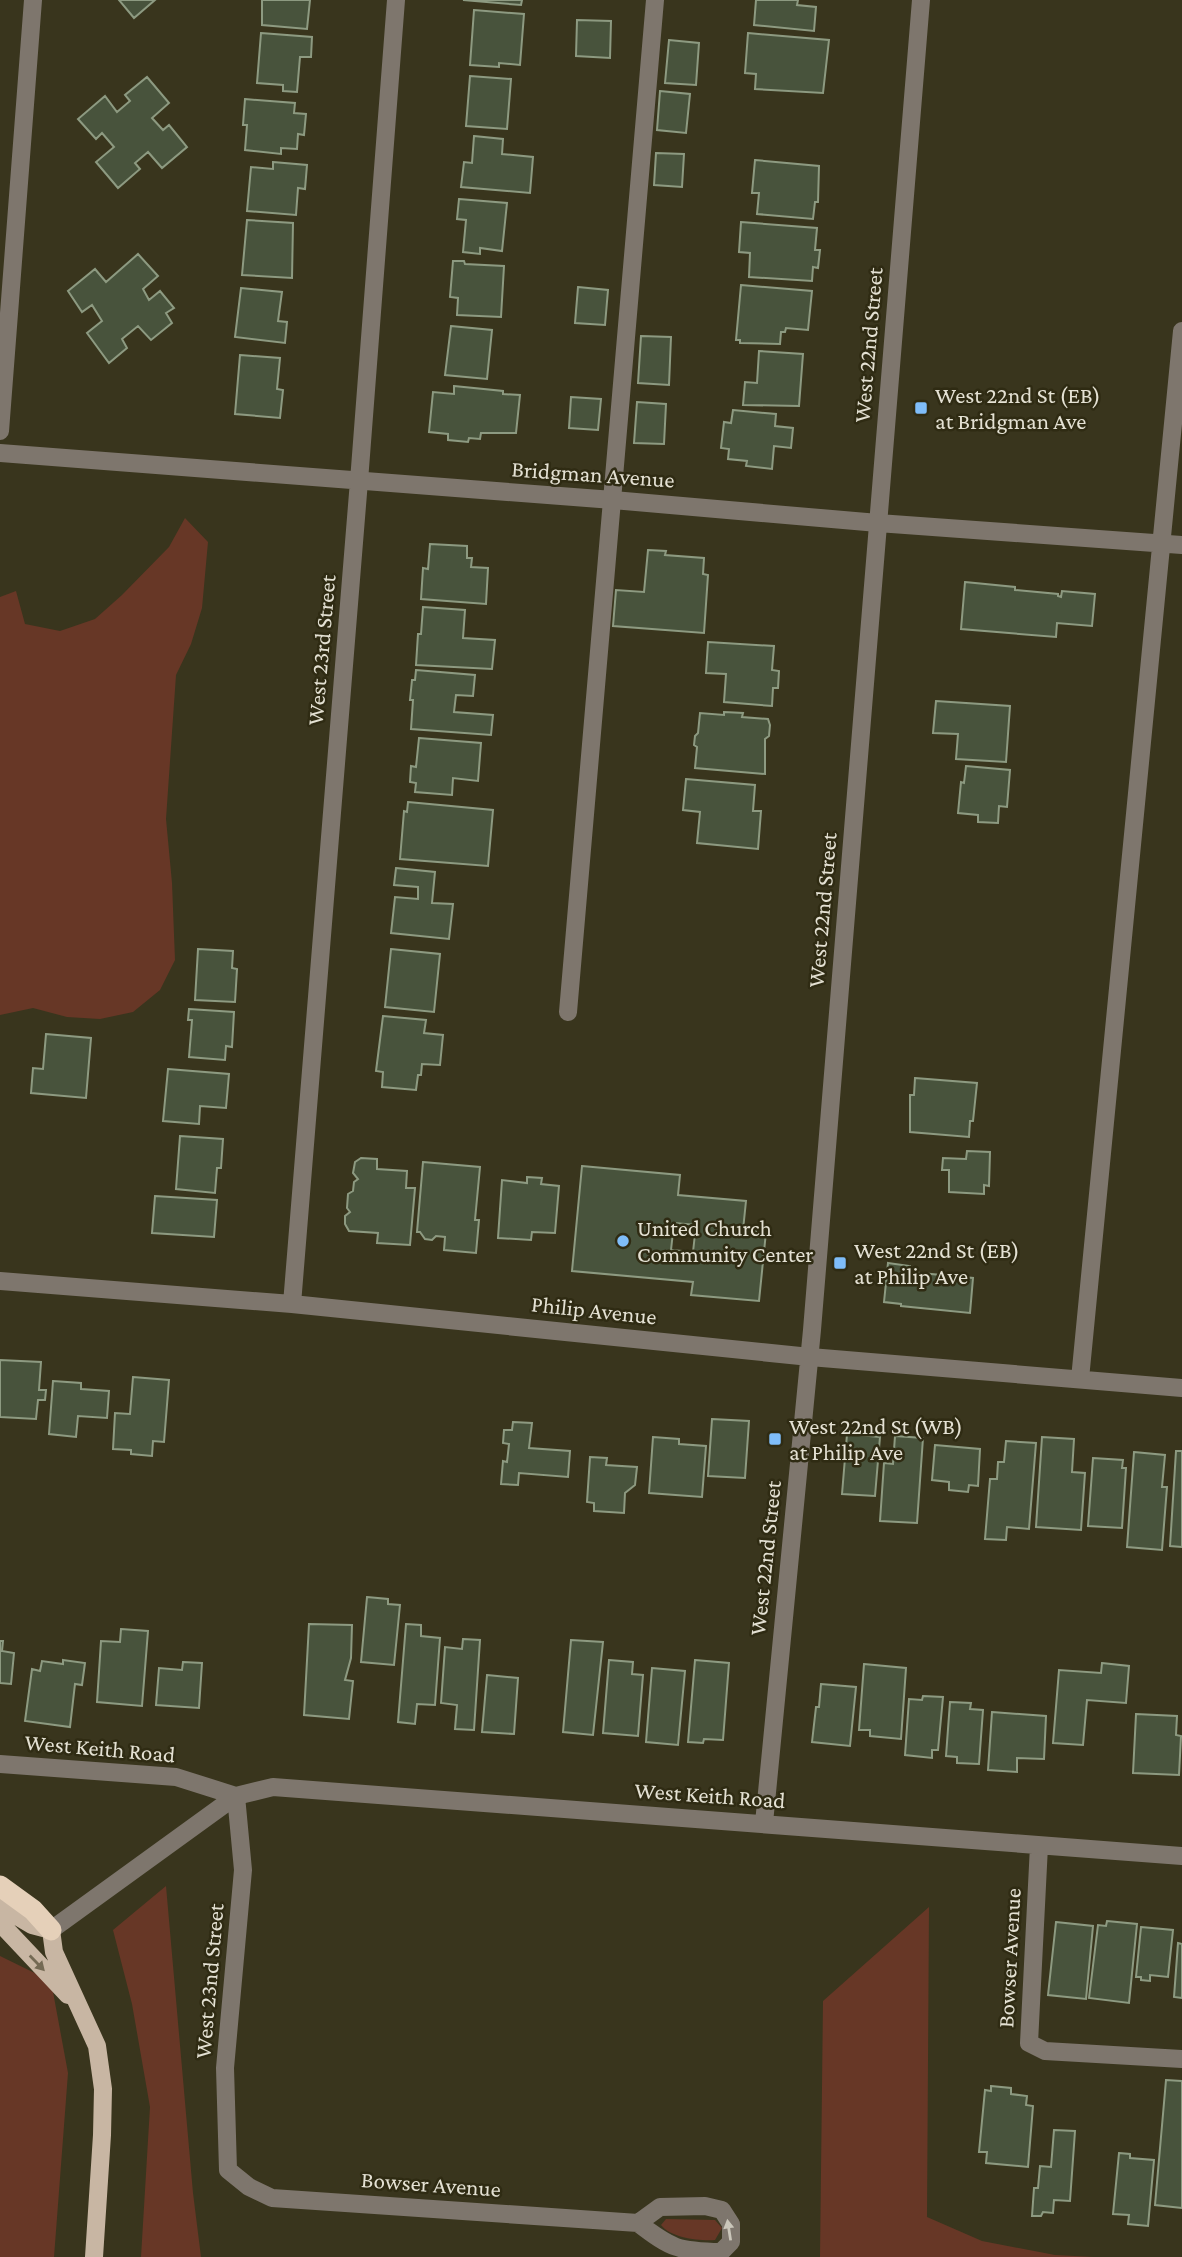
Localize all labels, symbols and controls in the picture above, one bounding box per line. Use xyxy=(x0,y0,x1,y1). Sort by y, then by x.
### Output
street label: West 22nd Street xyxy=(848,266,888,424)
place label: West 22nd St (EB) at Bridgman Ave xyxy=(935,382,1101,434)
marker: West 22nd St (EB) at Bridgman Ave xyxy=(913,400,929,416)
street label: Bridgman Avenue xyxy=(511,455,675,493)
street label: West 23rd Street xyxy=(301,573,341,726)
street label: West 22nd Street xyxy=(802,831,842,989)
place label: United Church Community Center xyxy=(637,1215,813,1267)
marker: United Church Community Center xyxy=(615,1233,631,1249)
place label: West 22nd St (EB) at Philip Ave xyxy=(854,1237,1020,1289)
marker: West 22nd St (EB) at Philip Ave xyxy=(832,1255,848,1271)
street label: Philip Avenue xyxy=(530,1290,658,1330)
place label: West 22nd St (WB) at Philip Ave xyxy=(789,1413,963,1465)
marker: West 22nd St (WB) at Philip Ave xyxy=(767,1431,783,1447)
street label: West 22nd Street xyxy=(744,1479,786,1637)
street label: West Keith Road xyxy=(24,1728,176,1768)
street label: West Keith Road xyxy=(634,1777,786,1813)
street label: Bowser Avenue xyxy=(992,1887,1026,2029)
street label: West 23nd Street xyxy=(189,1902,229,2060)
one-way arrow xyxy=(29,1954,45,1971)
street label: Bowser Avenue xyxy=(360,2166,502,2202)
one-way arrow xyxy=(723,2219,734,2241)

